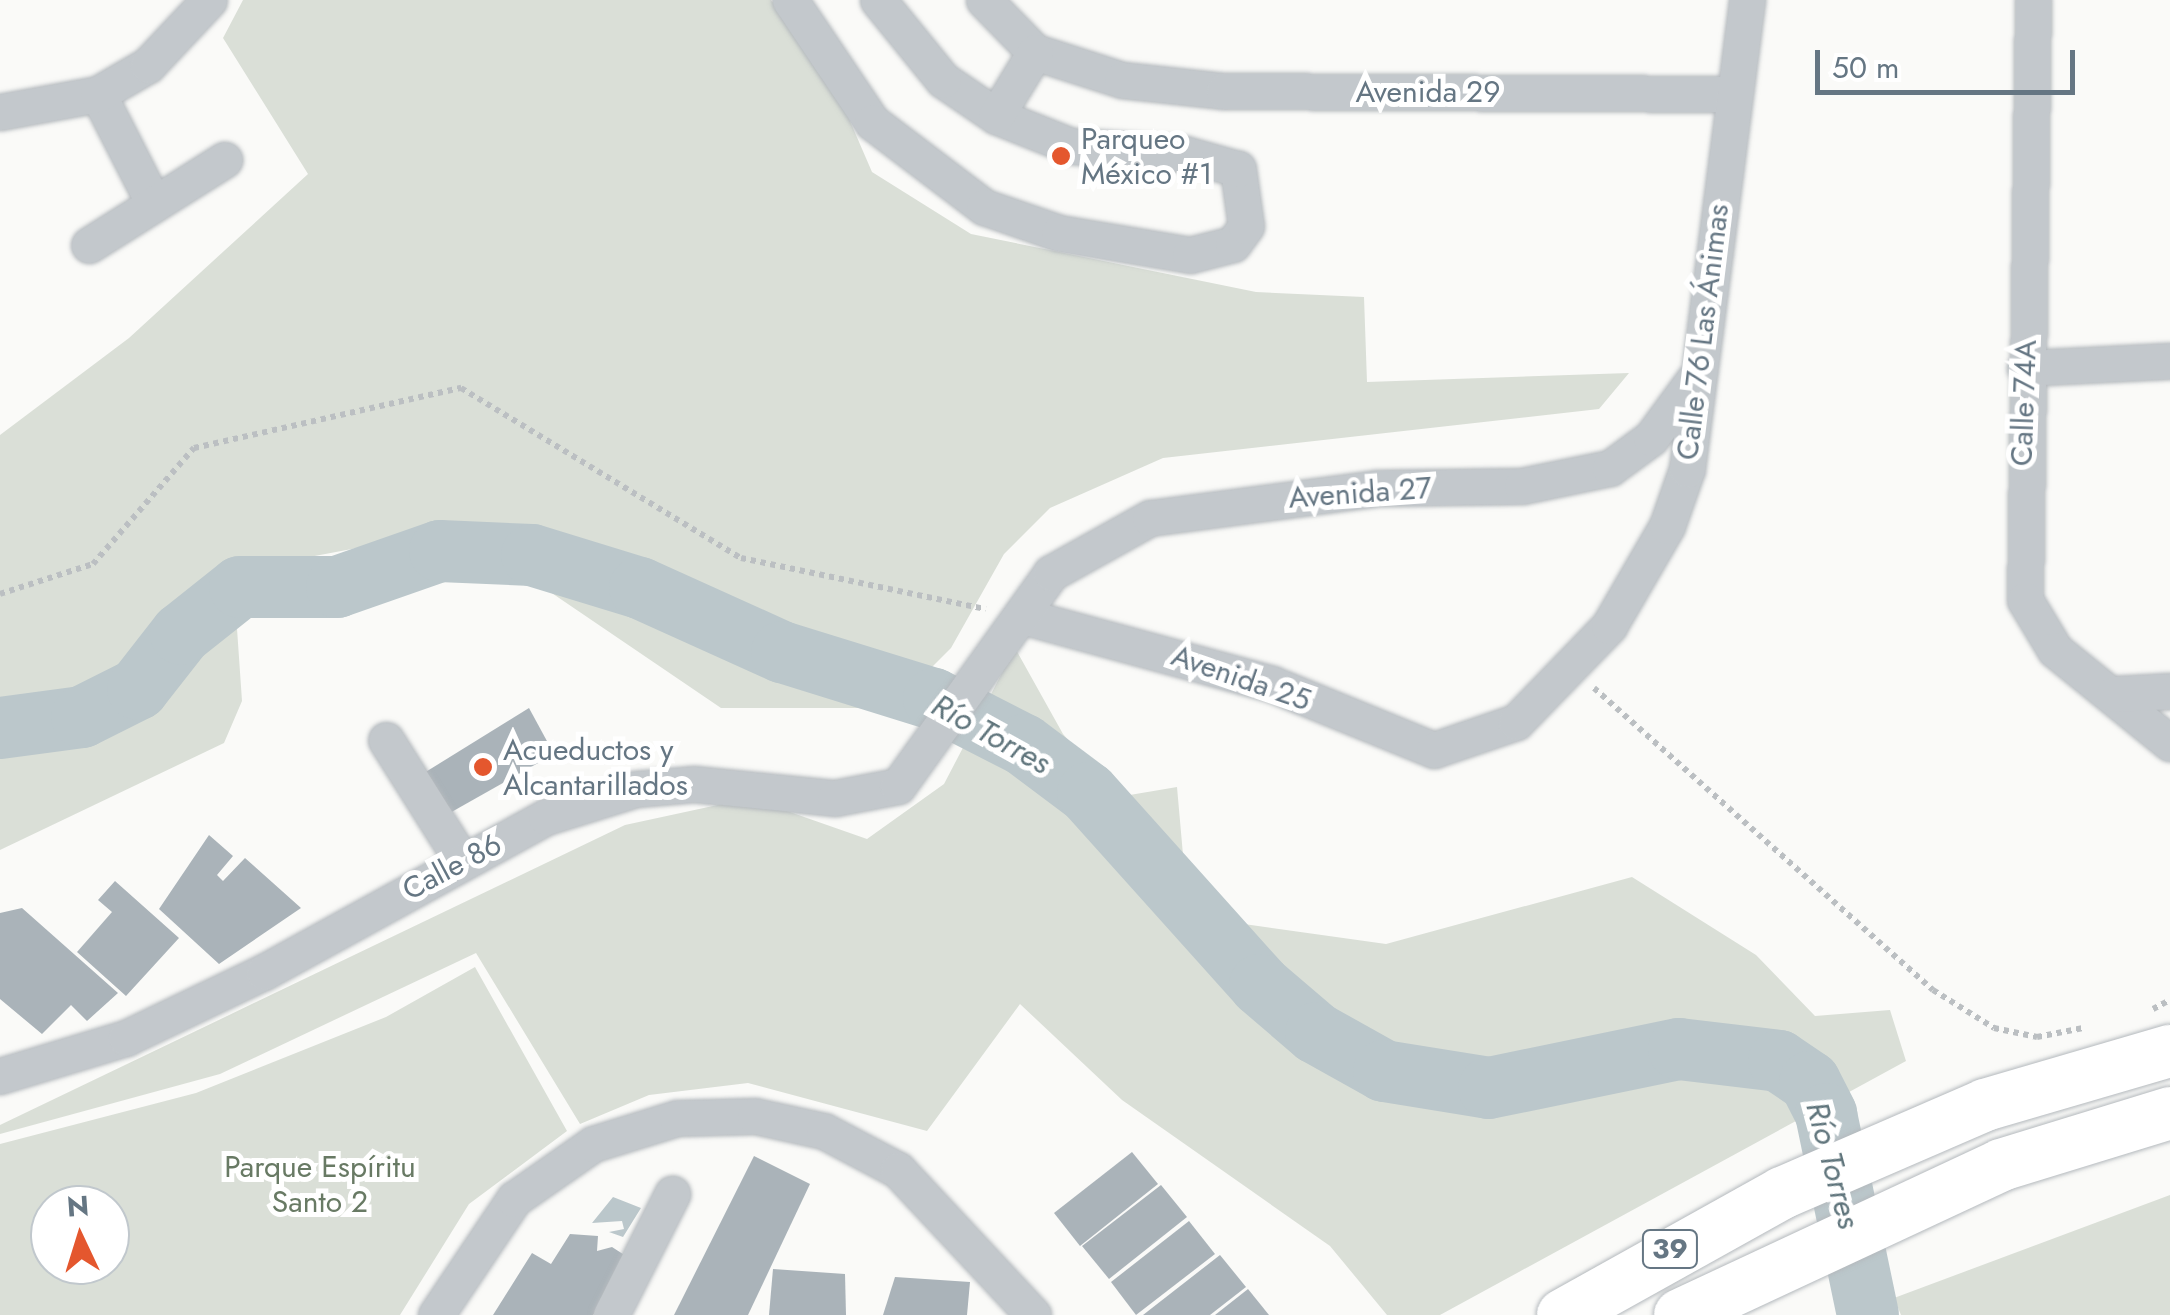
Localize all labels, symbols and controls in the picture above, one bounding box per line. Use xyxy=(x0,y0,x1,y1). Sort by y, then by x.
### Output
scale bar xyxy=(1820,30,2080,92)
text: 50 m xyxy=(1832,46,1899,89)
street label: Avenida 29 xyxy=(1356,74,1500,110)
place label: Parqueo México #1 xyxy=(1081,121,1213,192)
marker: Parqueo México #1 xyxy=(1050,145,1072,167)
street label: Calle 76 Las Ánimas xyxy=(1669,202,1737,462)
street label: Calle 74A xyxy=(2004,339,2044,467)
street label: Avenida 27 xyxy=(1287,470,1433,516)
street label: Avenida 25 xyxy=(1167,637,1315,719)
water label: Río Torres xyxy=(925,686,1057,782)
place label: Acueductos y Alcantarillados xyxy=(503,732,688,802)
marker: Acueductos y Alcantarillados xyxy=(472,756,494,778)
street label: Calle 86 xyxy=(396,826,508,908)
water label: Río Torres xyxy=(1798,1097,1868,1233)
park label: Parque Espíritu Santo 2 xyxy=(224,1149,416,1220)
north arrow xyxy=(30,1185,130,1285)
text: N xyxy=(65,1185,91,1228)
road number: 39 xyxy=(1640,1226,1700,1272)

